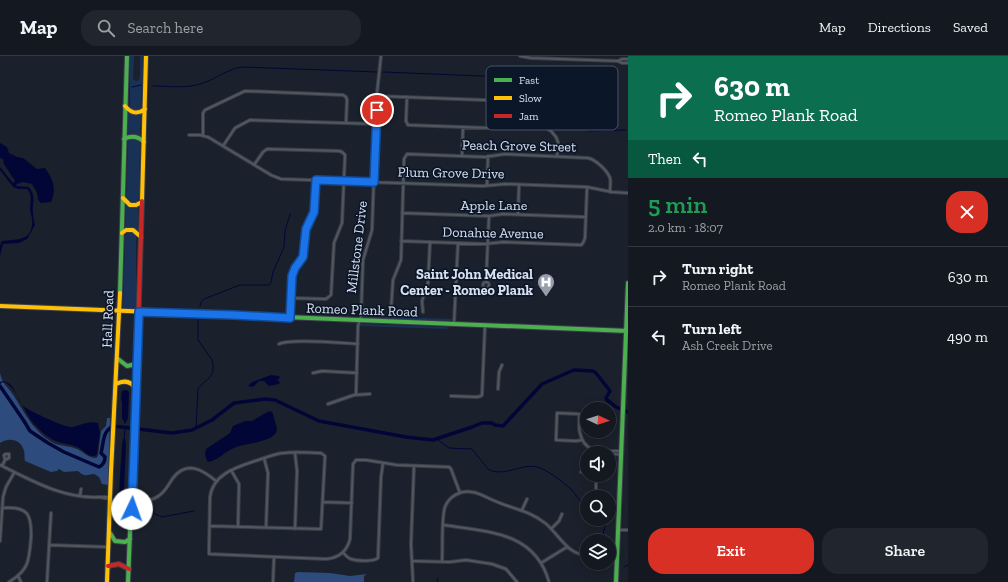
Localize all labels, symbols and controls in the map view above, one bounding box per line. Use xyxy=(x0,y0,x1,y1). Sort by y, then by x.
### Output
search box xyxy=(81,10,361,46)
text: Map xyxy=(20,16,57,39)
icon: search xyxy=(95,17,117,39)
text: Search here xyxy=(127,19,203,37)
text: Map xyxy=(819,19,846,36)
text: Directions xyxy=(868,19,931,36)
text: Saved xyxy=(953,19,988,36)
legend xyxy=(486,66,618,130)
text: 630 m xyxy=(714,70,790,103)
icon: right xyxy=(648,72,700,124)
text: Fast xyxy=(519,74,540,87)
text: Slow xyxy=(519,92,542,105)
pin xyxy=(360,93,394,127)
icon: arrive xyxy=(366,99,388,121)
text: Romeo Plank Road xyxy=(714,104,858,126)
text: Jam xyxy=(519,110,539,123)
street label: Peach Grove Street xyxy=(462,137,577,156)
icon: left xyxy=(689,148,711,170)
text: Then xyxy=(648,150,681,168)
street label: Plum Grove Drive xyxy=(397,164,505,182)
text: 5 min xyxy=(648,190,707,219)
button: close xyxy=(946,191,988,233)
street label: Apple Lane xyxy=(461,197,528,214)
street label: Millstone Drive xyxy=(343,199,371,294)
text: 2.0 km · 18:07 xyxy=(648,220,723,235)
street label: Donahue Avenue xyxy=(442,224,544,242)
text: Turn right xyxy=(682,260,753,278)
place label: Saint John Medical Center - Romeo Plank xyxy=(400,266,533,299)
icon: right xyxy=(648,266,670,288)
text: 630 m xyxy=(948,268,988,286)
hospital icon: Saint John Medical Center - Romeo Plank xyxy=(536,272,556,297)
text: Romeo Plank Road xyxy=(682,278,786,293)
street label: Hall Road xyxy=(98,289,118,348)
street label: Romeo Plank Road xyxy=(306,300,418,320)
text: Turn left xyxy=(682,320,742,338)
icon: left xyxy=(648,326,670,348)
text: 490 m xyxy=(947,328,988,346)
text: Ash Creek Drive xyxy=(682,338,773,353)
north arrow xyxy=(580,402,616,438)
map controls xyxy=(580,402,616,570)
button: sound xyxy=(580,446,616,482)
position arrow xyxy=(111,488,153,530)
button: search xyxy=(580,490,616,526)
button: Exit xyxy=(648,528,814,574)
button: Share xyxy=(822,528,988,574)
button: layers xyxy=(580,534,616,570)

